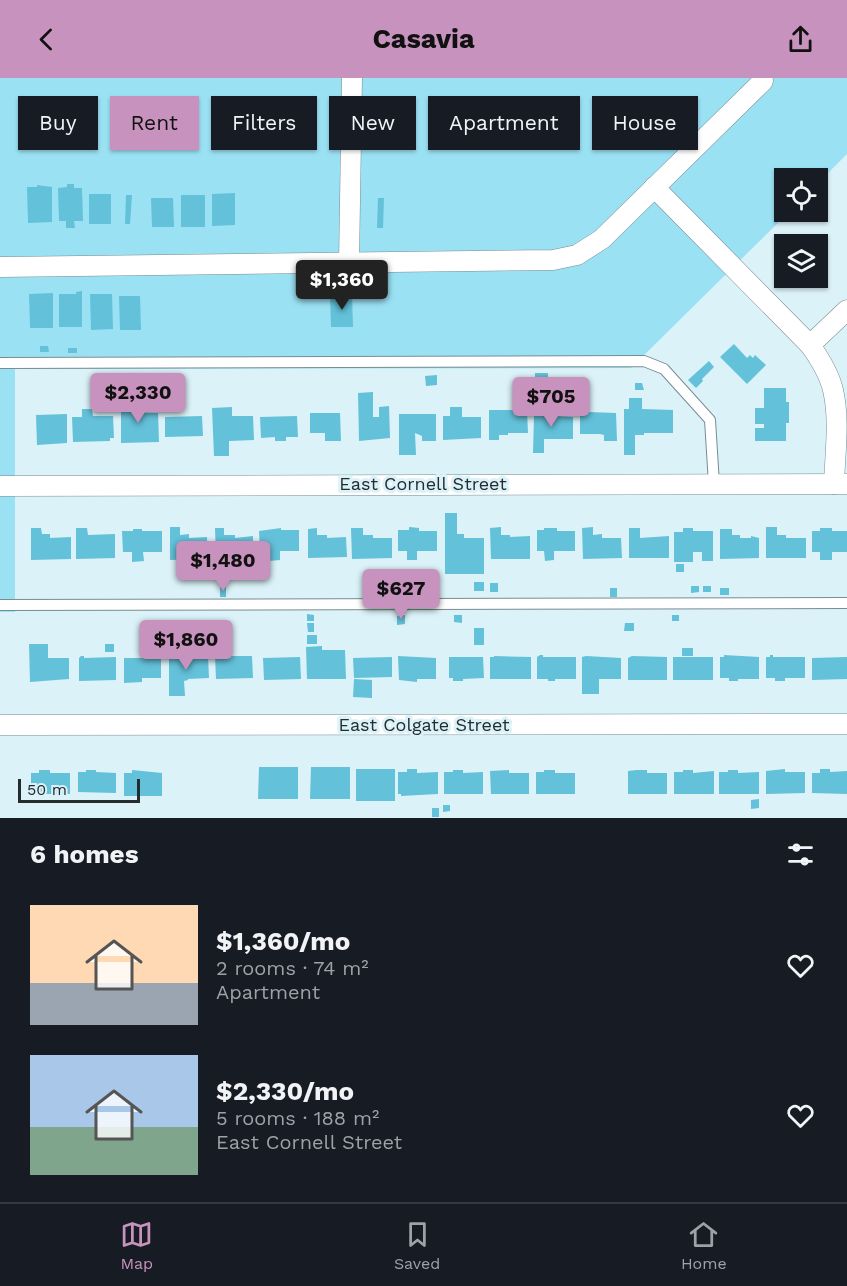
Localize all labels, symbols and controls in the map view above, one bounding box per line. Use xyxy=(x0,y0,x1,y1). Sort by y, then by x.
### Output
icon: back xyxy=(30,23,63,56)
text: Casavia xyxy=(372,23,475,55)
icon: share xyxy=(784,23,817,56)
chip: Buy xyxy=(18,96,98,150)
chip: Rent xyxy=(110,96,199,150)
chip: Filters xyxy=(211,96,317,150)
chip: New xyxy=(329,96,416,150)
chip: Apartment xyxy=(428,96,580,150)
chip: House xyxy=(592,96,698,150)
map controls xyxy=(774,168,828,288)
button: locate xyxy=(774,168,828,222)
button: layers xyxy=(774,234,828,288)
pin: $1,360 xyxy=(293,260,391,311)
text: $1,360 xyxy=(310,267,374,291)
pin: $2,330 xyxy=(89,373,187,424)
pin: $705 xyxy=(515,377,587,428)
text: $2,330 xyxy=(104,380,172,404)
text: $705 xyxy=(527,384,575,408)
street label: East Cornell Street xyxy=(339,473,507,494)
pin: $1,480 xyxy=(174,541,272,592)
text: $1,480 xyxy=(190,548,256,572)
pin: $627 xyxy=(365,569,437,620)
text: $627 xyxy=(377,576,425,600)
pin: $1,860 xyxy=(137,620,235,671)
text: $1,860 xyxy=(154,627,218,651)
street label: East Colgate Street xyxy=(338,714,510,735)
scale bar xyxy=(18,776,140,804)
text: 50 m xyxy=(27,780,67,799)
icon: filters xyxy=(784,838,817,871)
text: 6 homes xyxy=(30,839,139,869)
text: $1,360/mo xyxy=(216,926,350,956)
icon: home xyxy=(78,929,150,1001)
icon: heart xyxy=(784,949,817,982)
text: 2 rooms · 74 m² xyxy=(216,956,369,980)
text: Apartment xyxy=(216,980,320,1004)
text: $2,330/mo xyxy=(216,1076,354,1106)
icon: home xyxy=(78,1079,150,1151)
icon: heart xyxy=(784,1099,817,1132)
text: 5 rooms · 188 m² xyxy=(216,1106,379,1130)
text: East Cornell Street xyxy=(216,1130,402,1154)
tab: Map xyxy=(120,1218,153,1273)
tab: Saved xyxy=(394,1218,440,1273)
tab: Home xyxy=(681,1218,727,1273)

